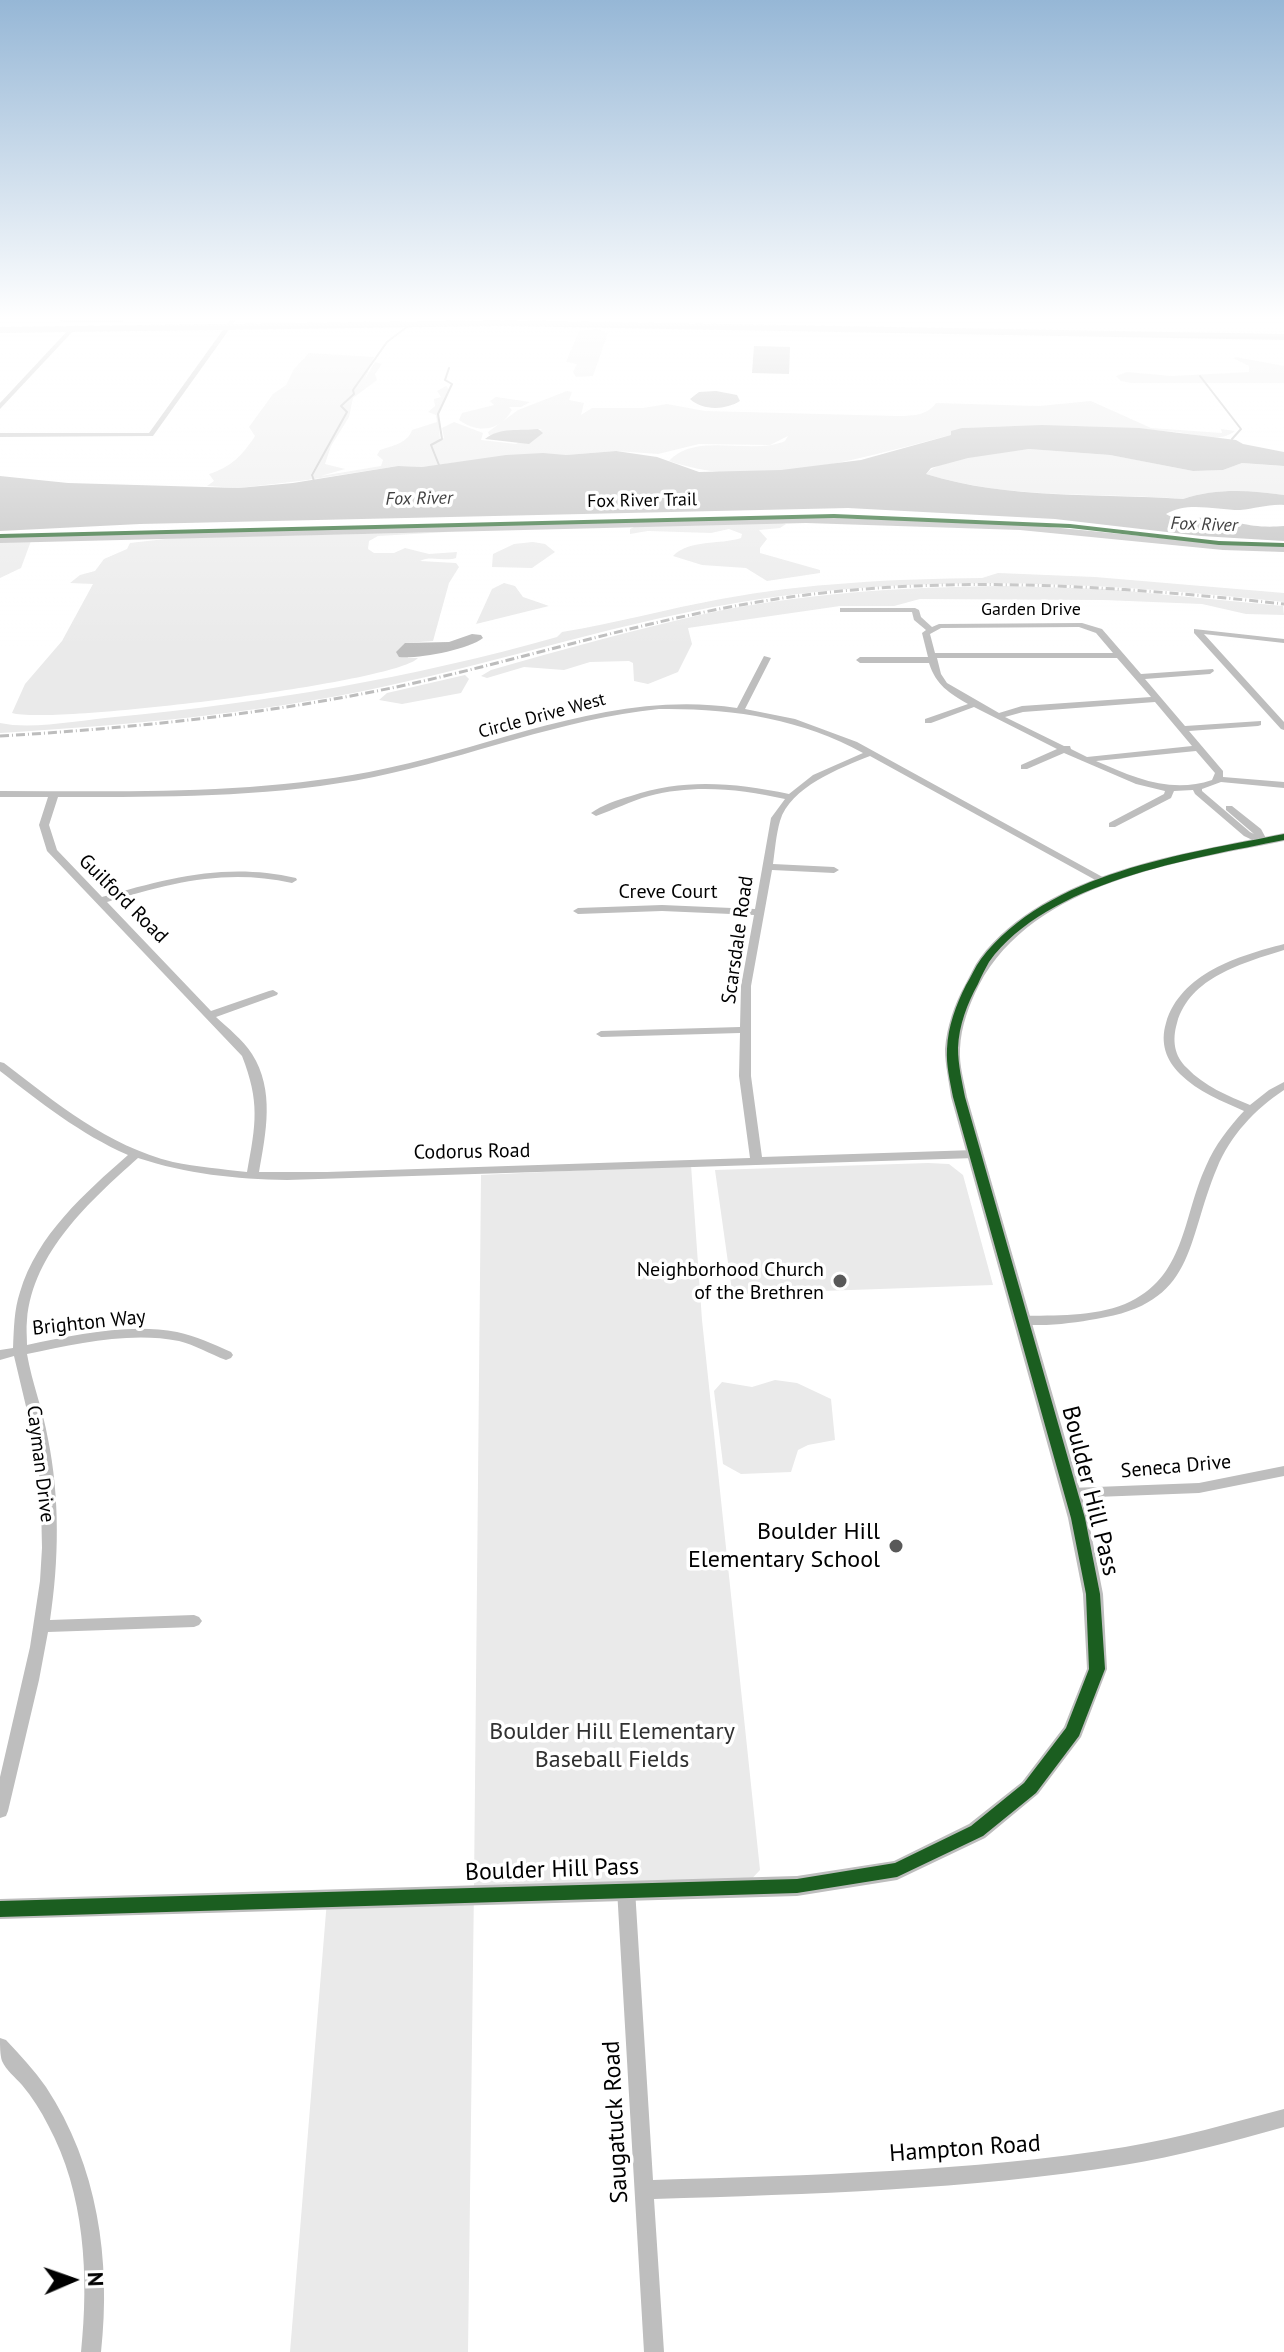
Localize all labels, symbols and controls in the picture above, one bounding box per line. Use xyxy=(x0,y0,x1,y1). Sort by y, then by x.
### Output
water label: Fox River xyxy=(385,488,453,510)
street label: Fox River Trail xyxy=(587,489,697,513)
water label: Fox River xyxy=(1170,513,1238,537)
street label: Garden Drive xyxy=(981,599,1081,621)
street label: Circle Drive West xyxy=(476,689,608,743)
street label: Guilford Road xyxy=(73,849,173,949)
street label: Scarsdale Road xyxy=(717,874,759,1006)
street label: Creve Court xyxy=(619,880,717,904)
street label: Codorus Road xyxy=(413,1139,531,1165)
place label: Neighborhood Church of the Brethren xyxy=(637,1258,824,1305)
marker: Neighborhood Church of the Brethren xyxy=(831,1272,849,1290)
street label: Brighton Way xyxy=(31,1305,147,1341)
street label: Boulder Hill Pass xyxy=(1055,1403,1125,1579)
street label: Cayman Drive xyxy=(21,1404,59,1524)
street label: Seneca Drive xyxy=(1120,1450,1232,1484)
place label: Boulder Hill Elementary School xyxy=(688,1518,880,1574)
marker: Boulder Hill Elementary School xyxy=(887,1537,905,1555)
park label: Boulder Hill Elementary Baseball Fields xyxy=(489,1718,735,1774)
street label: Boulder Hill Pass xyxy=(464,1853,640,1887)
street label: Saugatuck Road xyxy=(597,2040,635,2204)
street label: Hampton Road xyxy=(888,2129,1042,2169)
north arrow xyxy=(32,2240,112,2320)
text: N xyxy=(82,2271,110,2287)

